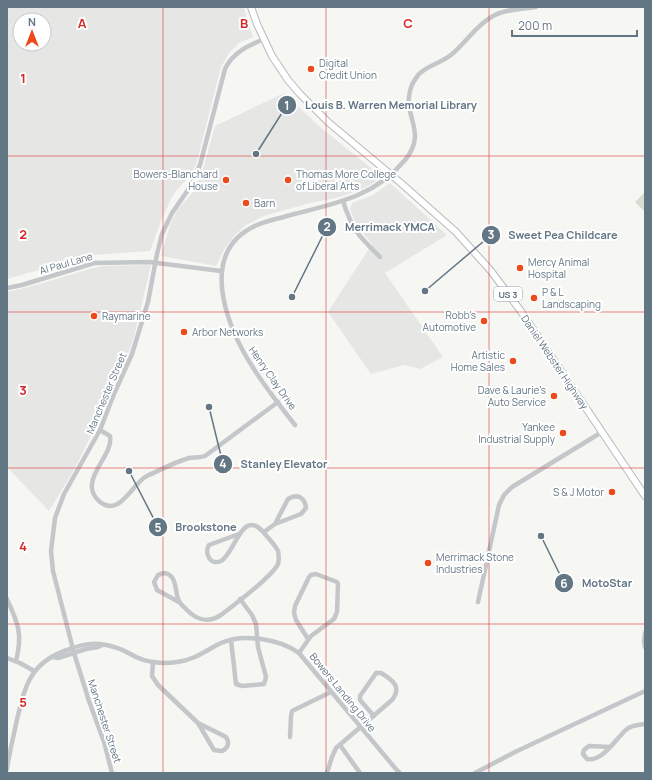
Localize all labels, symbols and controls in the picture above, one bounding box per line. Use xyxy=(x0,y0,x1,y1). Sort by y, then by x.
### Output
north arrow xyxy=(12,12,52,52)
scale bar xyxy=(512,12,637,38)
text: N xyxy=(28,14,36,29)
text: A xyxy=(78,14,87,32)
text: B xyxy=(240,14,248,32)
text: C xyxy=(403,14,413,32)
text: 200 m xyxy=(518,17,552,34)
place label: Digital Credit Union xyxy=(319,56,377,82)
marker: Digital Credit Union xyxy=(306,64,316,74)
text: 1 xyxy=(20,69,26,87)
callout: Louis B. Warren Memorial Library xyxy=(277,94,485,117)
text: 1 xyxy=(284,97,290,114)
text: Louis B. Warren Memorial Library xyxy=(305,97,478,112)
place label: Bowers-Blanchard House xyxy=(134,167,218,193)
place label: Thomas More College of Liberal Arts xyxy=(296,167,396,193)
marker: Bowers-Blanchard House xyxy=(221,175,231,185)
marker: Thomas More College of Liberal Arts xyxy=(283,175,293,185)
place label: Barn xyxy=(254,196,275,210)
marker: Barn xyxy=(241,198,251,208)
callout: Merrimack YMCA xyxy=(317,216,443,239)
text: 2 xyxy=(323,218,331,235)
text: Merrimack YMCA xyxy=(345,219,436,234)
callout: Sweet Pea Childcare xyxy=(481,223,626,246)
text: 2 xyxy=(19,225,27,243)
text: 3 xyxy=(488,226,495,243)
text: Sweet Pea Childcare xyxy=(508,227,618,242)
street label: Al Paul Lane xyxy=(38,249,94,277)
place label: Mercy Animal Hospital xyxy=(528,255,589,281)
marker: Mercy Animal Hospital xyxy=(515,263,525,273)
place label: P & L Landscaping xyxy=(542,285,601,311)
road number: US 3 xyxy=(494,287,522,301)
marker: P & L Landscaping xyxy=(529,293,539,303)
place label: Robb's Automotive xyxy=(423,308,476,334)
place label: Raymarine xyxy=(102,309,151,323)
marker: Raymarine xyxy=(89,311,99,321)
street label: Daniel Webster Highway xyxy=(518,312,592,412)
marker: Robb's Automotive xyxy=(479,316,489,326)
place label: Arbor Networks xyxy=(192,325,263,339)
marker: Arbor Networks xyxy=(179,327,189,337)
street label: Henry Clay Drive xyxy=(246,343,300,413)
place label: Artistic Home Sales xyxy=(451,348,505,374)
street label: Manchester Street xyxy=(83,350,129,436)
marker: Artistic Home Sales xyxy=(508,356,518,366)
text: 3 xyxy=(19,381,27,399)
place label: Dave & Laurie's Auto Service xyxy=(478,383,546,409)
marker: Dave & Laurie's Auto Service xyxy=(549,391,559,401)
place label: Yankee Industrial Supply xyxy=(478,420,556,446)
marker: Yankee Industrial Supply xyxy=(558,428,568,438)
callout: Stanley Elevator xyxy=(213,452,336,475)
text: 4 xyxy=(219,455,227,472)
text: Stanley Elevator xyxy=(241,456,328,471)
place label: S & J Motor xyxy=(553,485,604,499)
marker: S & J Motor xyxy=(607,487,617,497)
callout: Brookstone xyxy=(148,516,245,539)
text: 5 xyxy=(154,519,162,536)
text: Brookstone xyxy=(175,519,237,534)
text: 4 xyxy=(19,537,27,555)
place label: Merrimack Stone Industries xyxy=(436,550,514,576)
marker: Merrimack Stone Industries xyxy=(423,558,433,568)
callout: MotoStar xyxy=(554,572,641,595)
text: 6 xyxy=(560,575,568,592)
text: MotoStar xyxy=(582,575,633,590)
street label: Bowers Landing Drive xyxy=(307,650,379,735)
street label: Manchester Street xyxy=(85,677,125,765)
text: 5 xyxy=(19,693,27,711)

